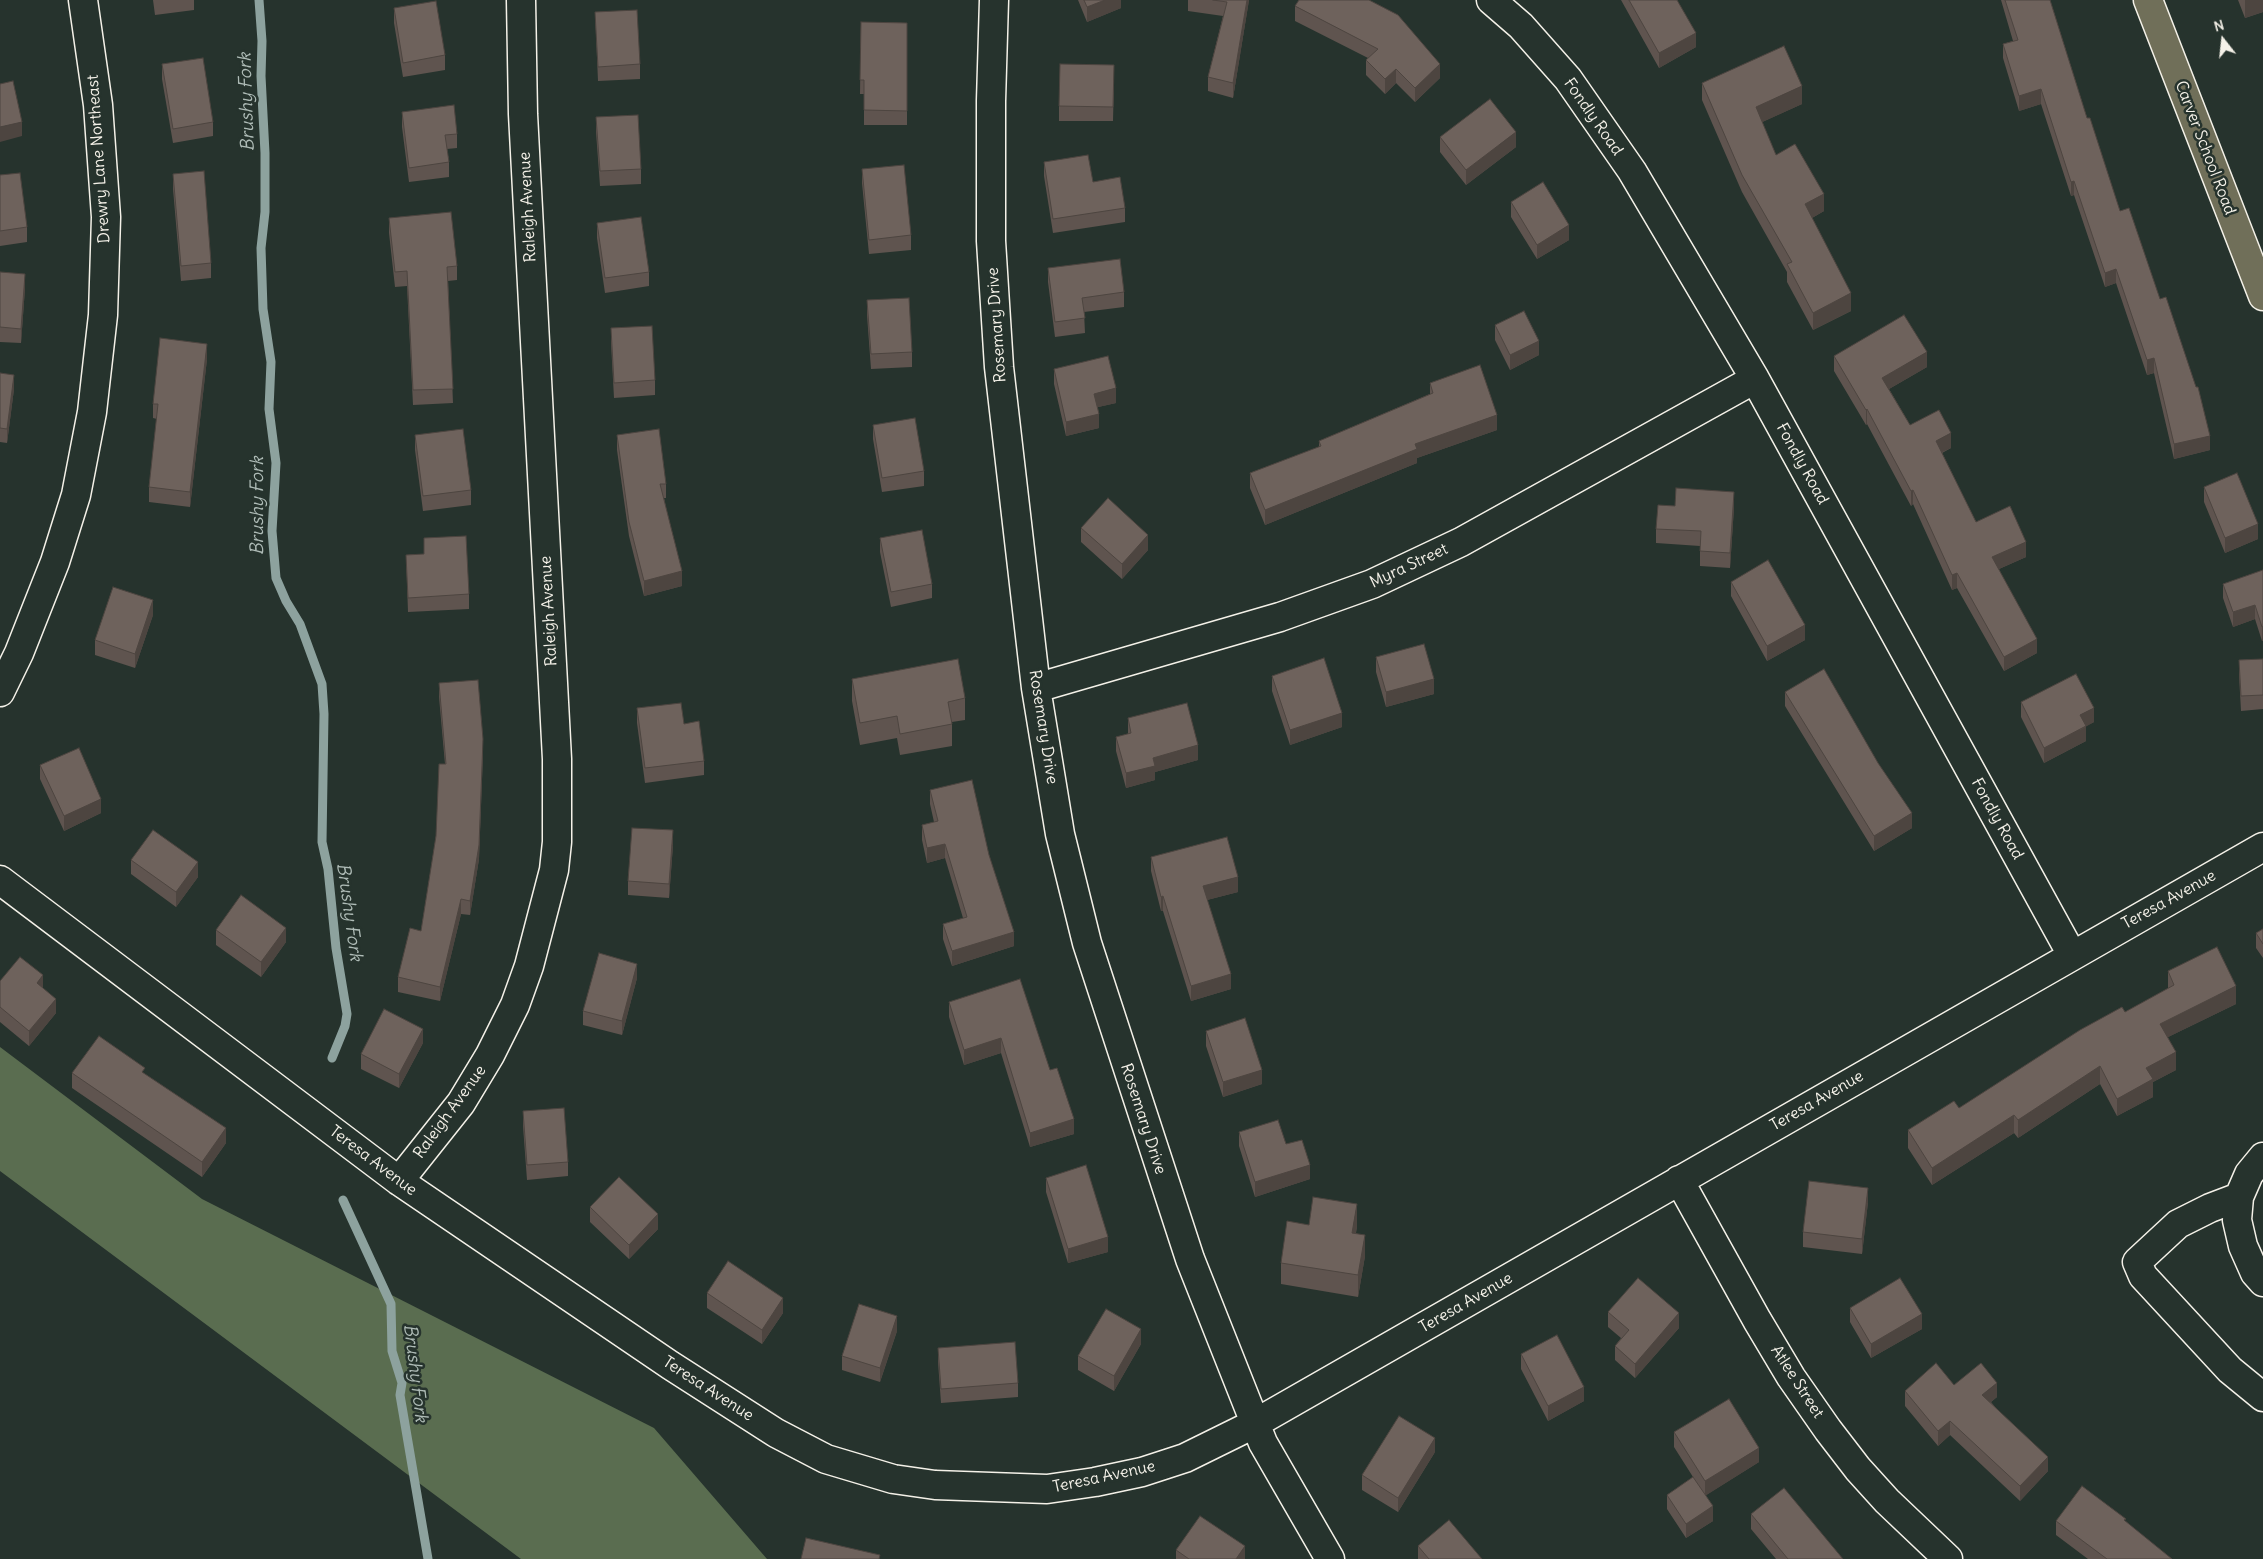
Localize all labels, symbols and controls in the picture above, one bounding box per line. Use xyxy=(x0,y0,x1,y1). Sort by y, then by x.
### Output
north arrow xyxy=(2198,15,2248,65)
text: N xyxy=(2212,16,2226,36)
water label: Brushy Fork xyxy=(234,52,260,152)
street label: Drewry Lane Northeast xyxy=(84,74,114,244)
street label: Fondly Road xyxy=(1559,75,1627,159)
street label: Carver School Road xyxy=(2171,78,2239,218)
street label: Raleigh Avenue xyxy=(516,151,540,263)
street label: Rosemary Drive xyxy=(983,267,1011,383)
street label: Fondly Road xyxy=(1772,420,1832,508)
water label: Brushy Fork xyxy=(247,457,269,555)
street label: Myra Street xyxy=(1367,540,1451,592)
street label: Raleigh Avenue xyxy=(537,555,561,667)
street label: Rosemary Drive xyxy=(1024,669,1062,785)
street label: Fondly Road xyxy=(1967,775,2027,863)
water label: Brushy Fork xyxy=(331,862,367,962)
street label: Teresa Avenue xyxy=(2119,866,2219,934)
street label: Rosemary Drive xyxy=(1116,1061,1170,1177)
street label: Raleigh Avenue xyxy=(410,1062,490,1162)
street label: Teresa Avenue xyxy=(1767,1067,1867,1135)
street label: Teresa Avenue xyxy=(326,1122,420,1200)
street label: Teresa Avenue xyxy=(1416,1269,1516,1337)
water label: Brushy Fork xyxy=(398,1323,432,1423)
street label: Atlee Street xyxy=(1766,1342,1828,1422)
street label: Teresa Avenue xyxy=(659,1353,757,1425)
street label: Teresa Avenue xyxy=(1051,1457,1157,1497)

